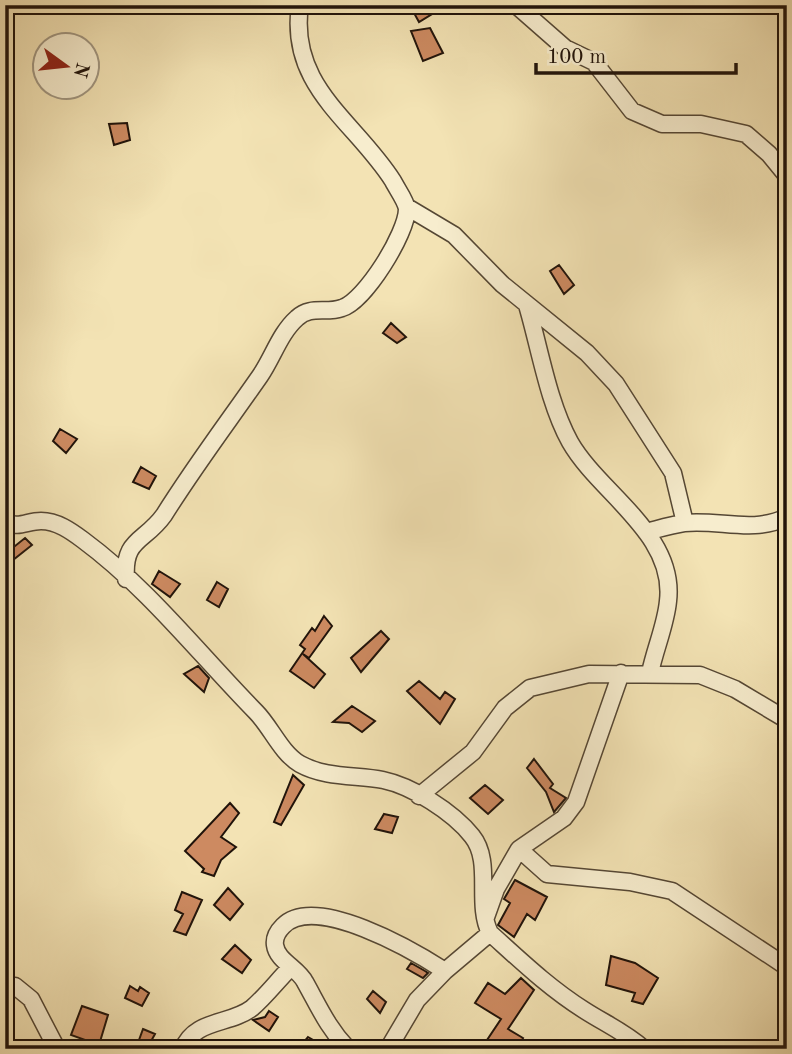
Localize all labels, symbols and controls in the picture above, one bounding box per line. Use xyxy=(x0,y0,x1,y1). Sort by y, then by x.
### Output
north arrow xyxy=(32,32,102,102)
scale bar xyxy=(536,32,736,76)
text: 100 m xyxy=(547,47,606,68)
text: N xyxy=(69,60,91,80)

